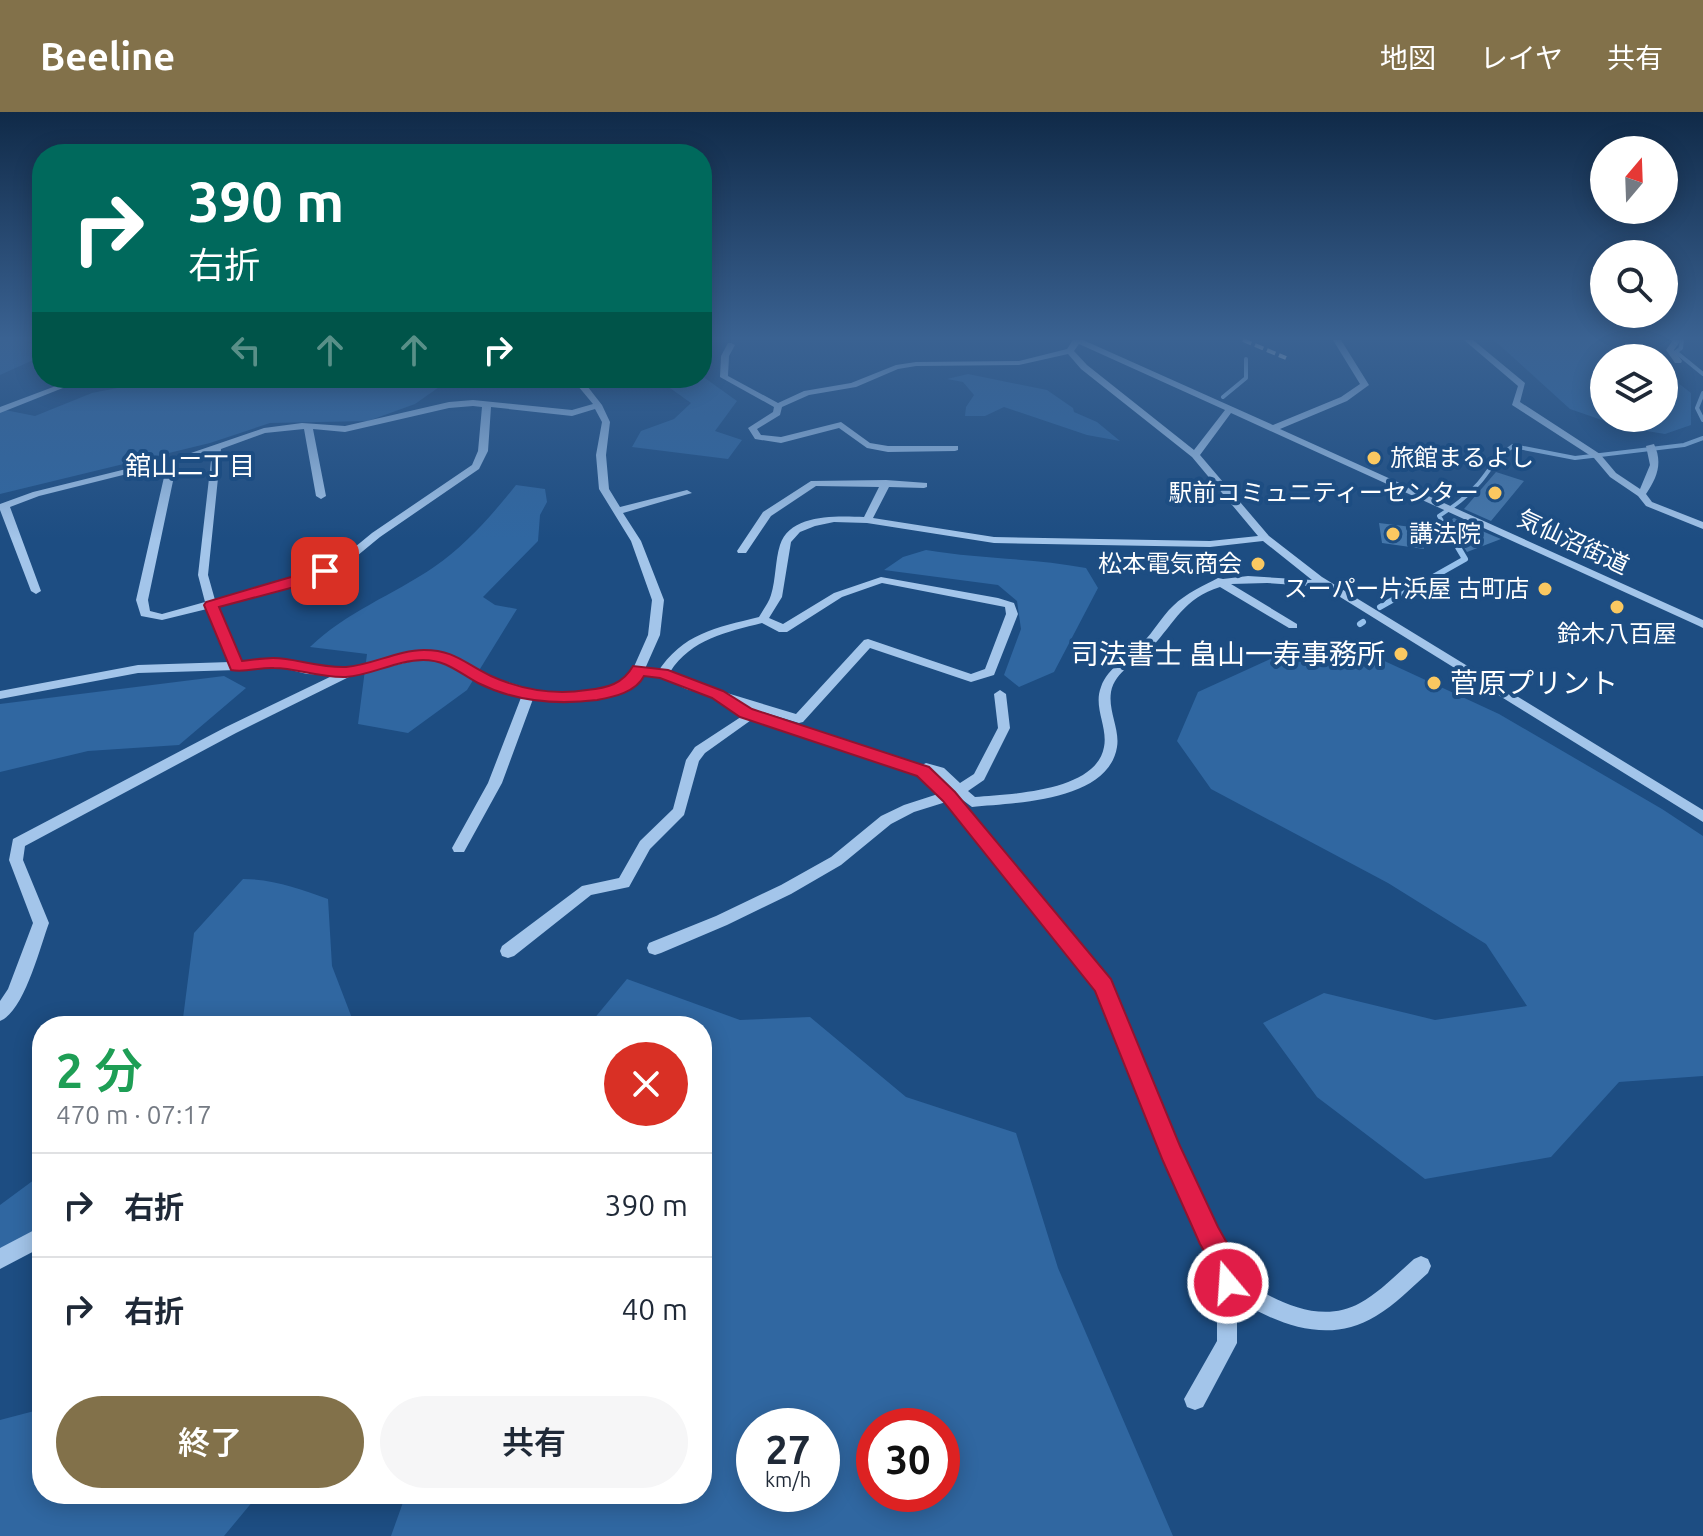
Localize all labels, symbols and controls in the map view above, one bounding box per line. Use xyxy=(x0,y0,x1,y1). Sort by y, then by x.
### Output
text: Beeline xyxy=(40,35,175,77)
text: 地図 xyxy=(1380,42,1436,73)
text: レイヤ xyxy=(1480,42,1563,73)
text: 共有 xyxy=(1607,42,1663,73)
north arrow xyxy=(1590,136,1678,224)
map controls xyxy=(1590,136,1678,432)
text: 390 m xyxy=(188,170,344,233)
icon: right xyxy=(56,176,160,280)
button: search xyxy=(1590,240,1678,328)
text: 右折 xyxy=(188,244,260,285)
icon: left xyxy=(224,328,268,372)
icon: ahead xyxy=(308,328,352,372)
icon: ahead xyxy=(392,328,436,372)
icon: right xyxy=(476,328,520,372)
button: layers xyxy=(1590,344,1678,432)
place label: 旅館まるよし xyxy=(1390,444,1534,471)
marker: 旅館まるよし xyxy=(1365,449,1383,467)
district label: 舘山二丁目 xyxy=(125,451,255,480)
place label: 駅前コミュニティーセンター xyxy=(1168,479,1479,506)
marker: 駅前コミュニティーセンター xyxy=(1486,484,1504,502)
street label: 気仙沼街道 xyxy=(1513,504,1633,579)
place label: 講法院 xyxy=(1409,520,1481,547)
marker: 講法院 xyxy=(1384,525,1402,543)
pin xyxy=(291,537,359,605)
icon: arrive xyxy=(303,549,347,593)
place label: 松本電気商会 xyxy=(1098,550,1242,577)
marker: 松本電気商会 xyxy=(1249,555,1267,573)
place label: スーパー片浜屋 古町店 xyxy=(1284,575,1529,602)
marker: スーパー片浜屋 古町店 xyxy=(1536,580,1554,598)
marker: 鈴木八百屋 xyxy=(1608,598,1626,616)
place label: 鈴木八百屋 xyxy=(1557,620,1677,647)
place label: 司法書士 畠山一寿事務所 xyxy=(1071,638,1385,669)
marker: 司法書士 畠山一寿事務所 xyxy=(1392,645,1410,663)
place label: 菅原プリント xyxy=(1450,667,1618,698)
marker: 菅原プリント xyxy=(1425,674,1443,692)
button: close xyxy=(604,1042,688,1126)
text: 2 分 xyxy=(56,1043,142,1097)
text: 470 m · 07:17 xyxy=(56,1100,212,1129)
icon: right xyxy=(56,1183,100,1227)
text: 390 m xyxy=(604,1188,688,1222)
text: 右折 xyxy=(124,1190,184,1224)
position arrow xyxy=(1186,1241,1270,1325)
icon: right xyxy=(56,1287,100,1331)
text: 40 m xyxy=(621,1292,688,1326)
text: 右折 xyxy=(124,1294,184,1328)
button: 終了 xyxy=(56,1396,364,1488)
button: 共有 xyxy=(380,1396,688,1488)
speed limit sign: 30 xyxy=(856,1408,960,1512)
text: 27 xyxy=(765,1427,811,1472)
text: km/h xyxy=(765,1468,811,1491)

